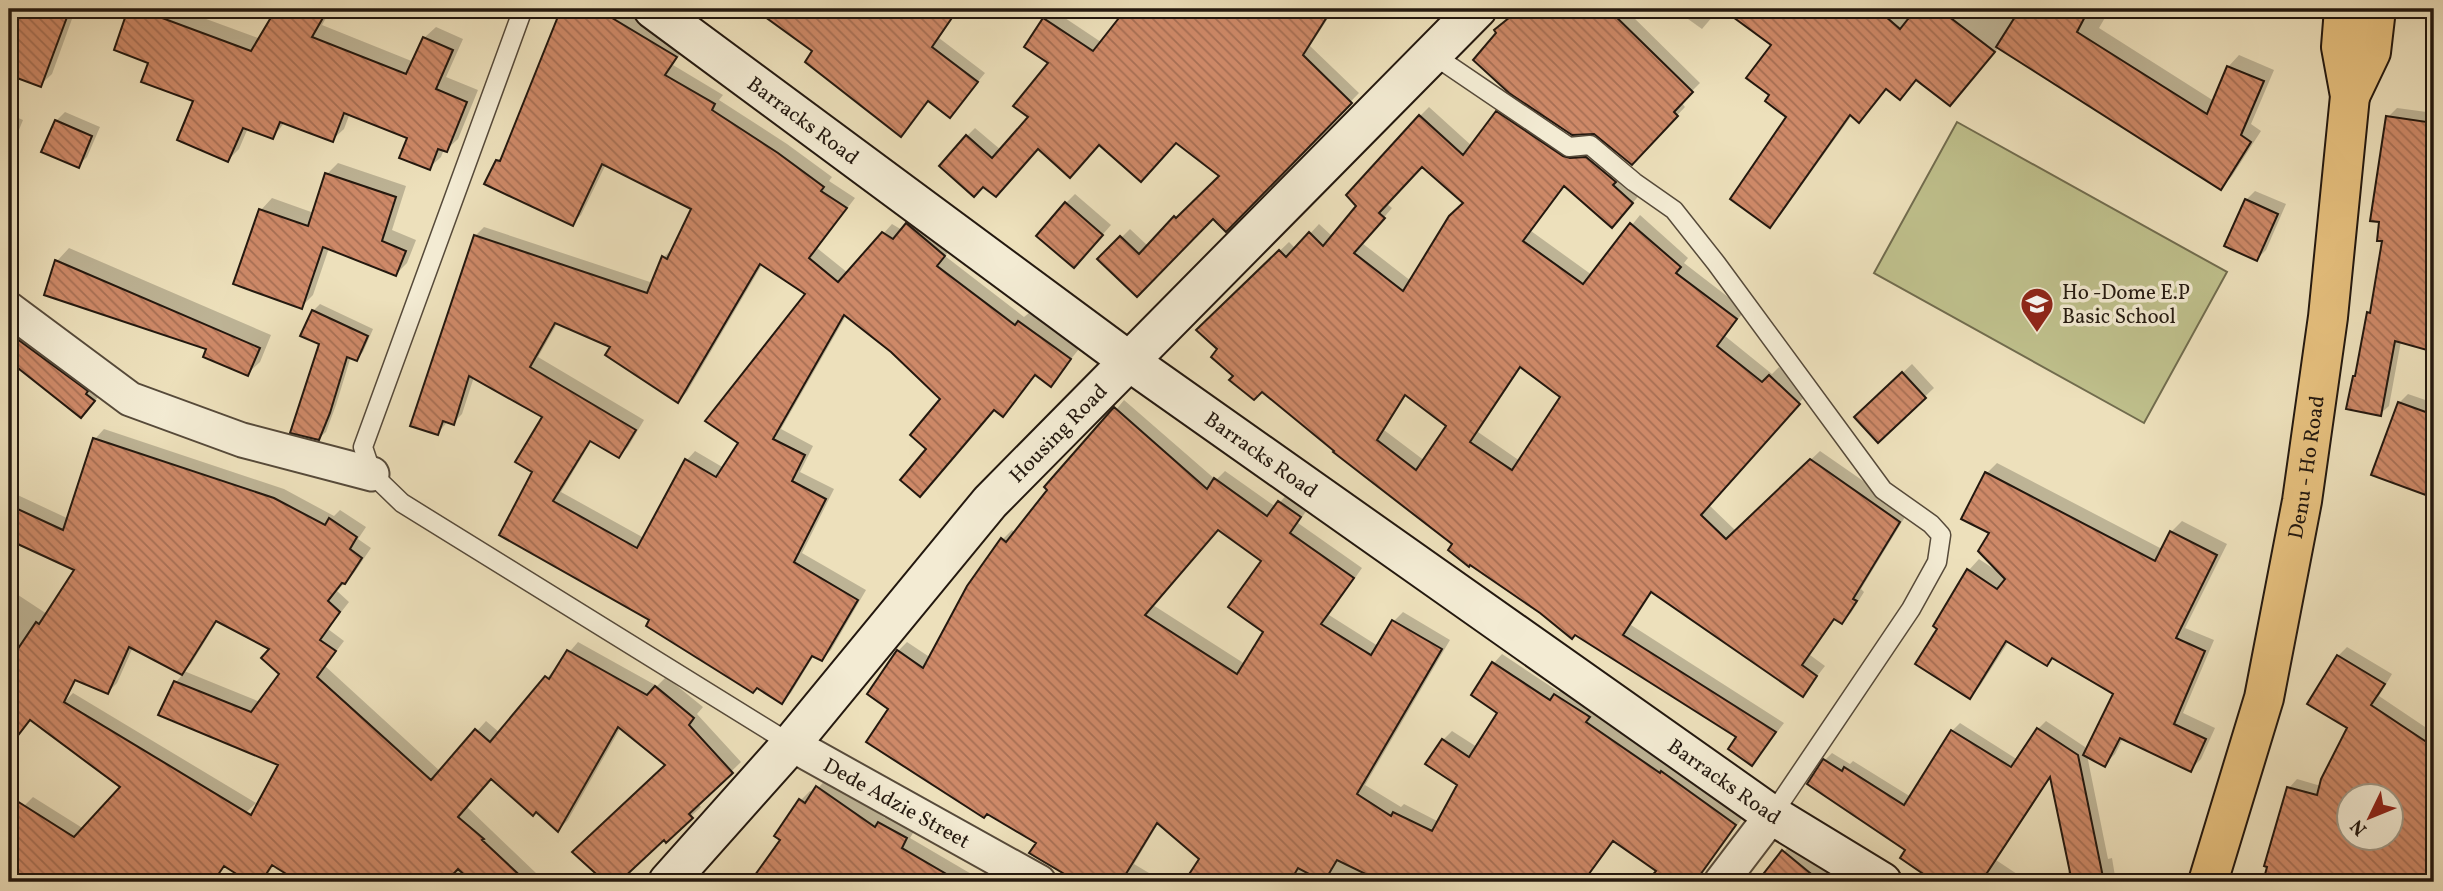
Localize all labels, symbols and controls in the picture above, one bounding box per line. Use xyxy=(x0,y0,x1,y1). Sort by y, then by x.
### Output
street label: Barracks Road xyxy=(740,70,864,173)
place label: Ho -Dome E.P Basic School xyxy=(2062,279,2190,332)
school or university icon: Ho -Dome E.P Basic School xyxy=(2018,285,2056,334)
street label: Housing Road xyxy=(1003,378,1115,490)
street label: Denu - Ho Road xyxy=(2282,394,2333,542)
street label: Barracks Road xyxy=(1198,406,1323,506)
street label: Barracks Road xyxy=(1661,733,1786,833)
street label: Dede Adzie Street xyxy=(817,752,975,857)
north arrow xyxy=(2334,782,2404,852)
text: N xyxy=(2345,813,2373,841)

